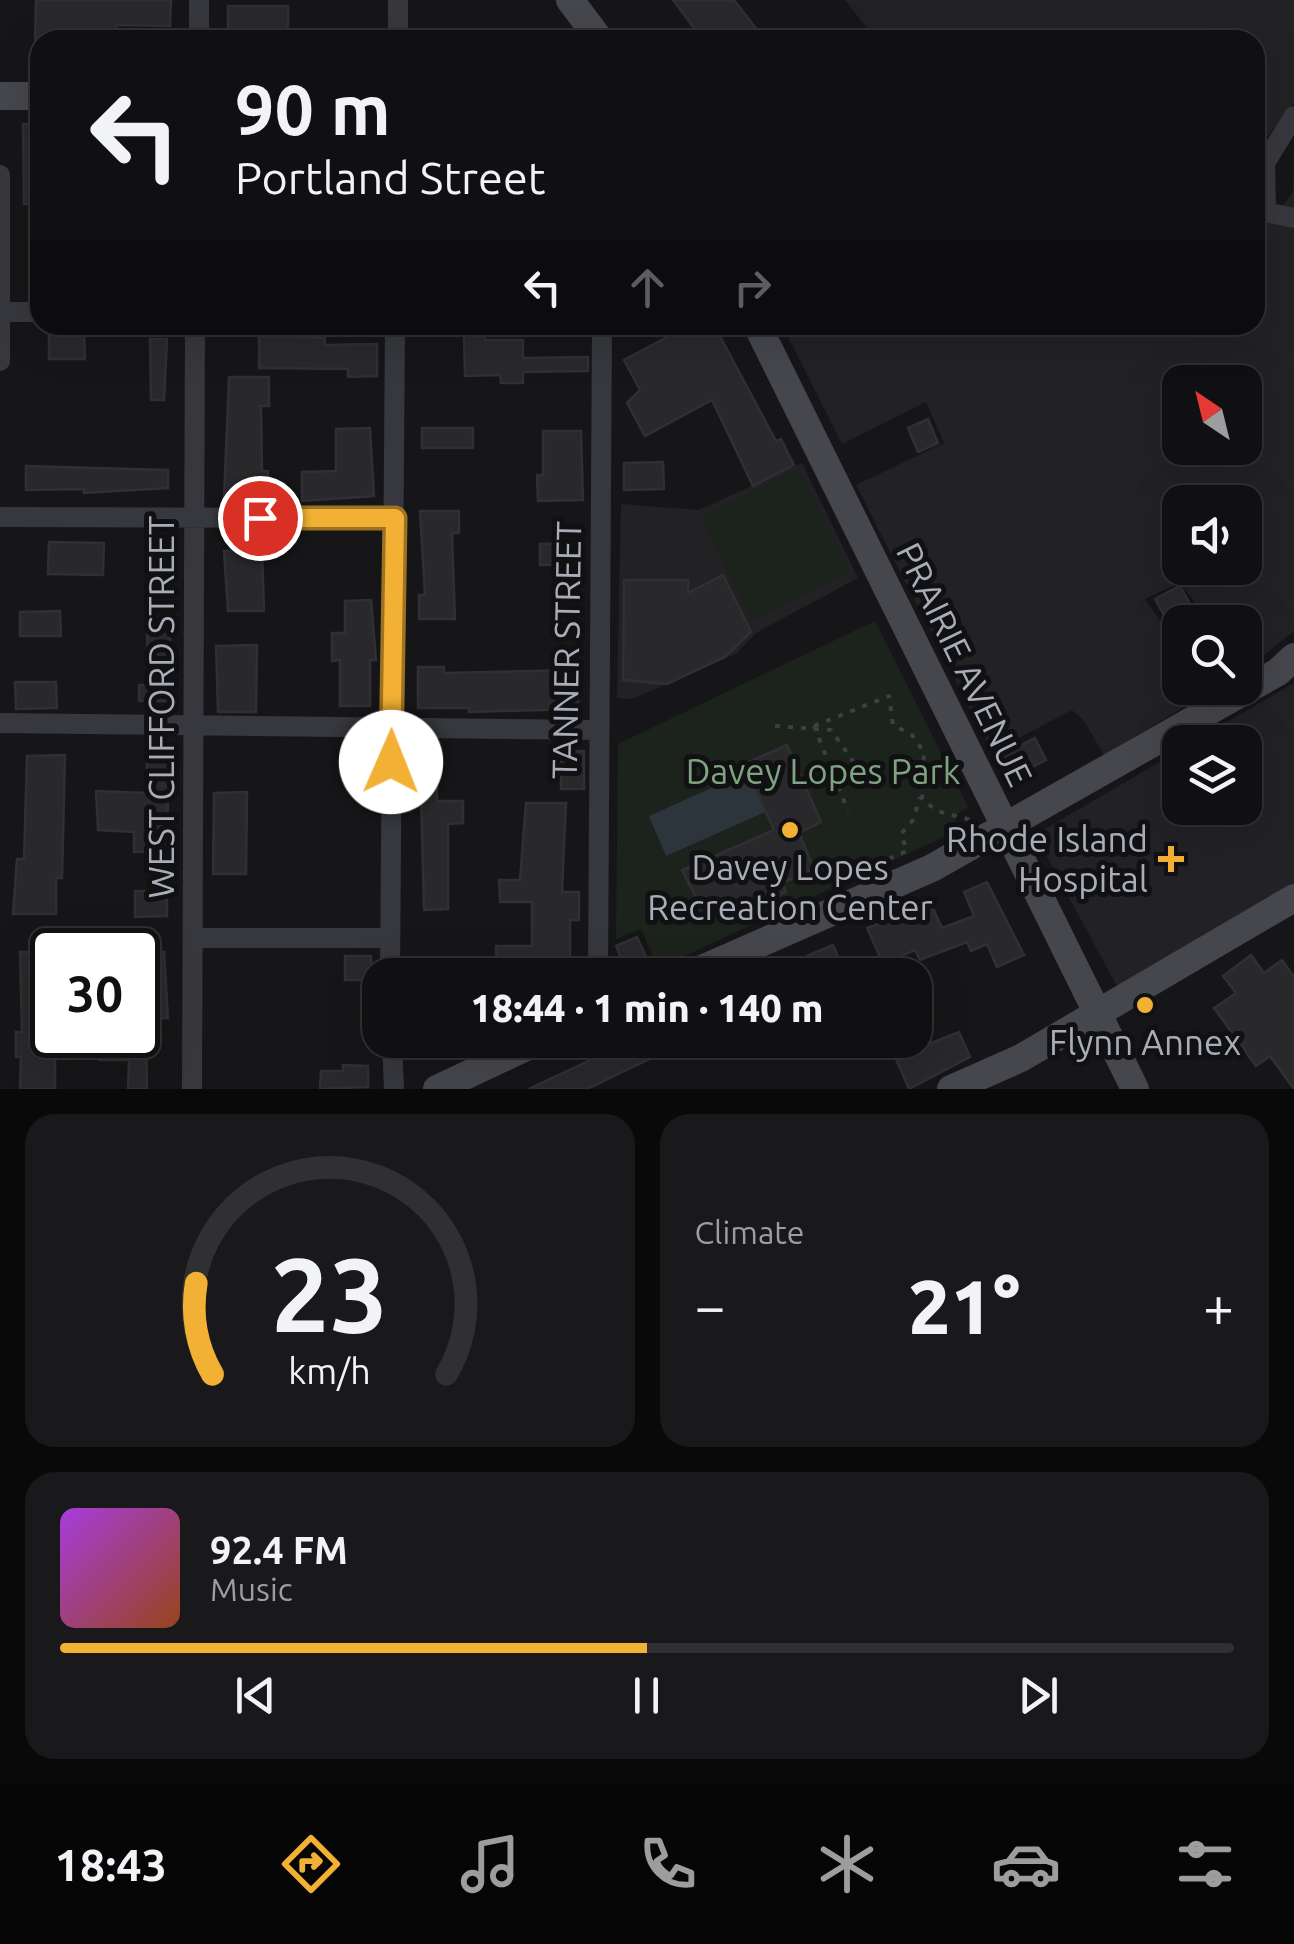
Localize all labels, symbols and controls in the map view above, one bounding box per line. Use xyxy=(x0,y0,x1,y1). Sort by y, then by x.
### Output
icon: left xyxy=(70,70,200,200)
text: 90 m xyxy=(235,70,391,148)
text: Portland Street xyxy=(235,152,545,203)
icon: left xyxy=(515,260,570,315)
icon: ahead xyxy=(620,260,675,315)
icon: right xyxy=(725,260,780,315)
north arrow xyxy=(1162,365,1262,465)
map controls xyxy=(1162,365,1262,825)
pin xyxy=(218,476,303,561)
button: sound xyxy=(1162,485,1262,585)
icon: arrive xyxy=(233,491,288,546)
street label: WEST CLIFFORD STREET xyxy=(141,516,181,898)
street label: TANNER STREET xyxy=(544,521,588,779)
street label: PRAIRIE AVENUE xyxy=(889,536,1041,792)
button: search xyxy=(1162,605,1262,705)
position arrow xyxy=(339,710,443,814)
button: layers xyxy=(1162,725,1262,825)
park label: Davey Lopes Park xyxy=(686,751,961,791)
marker: Davey Lopes Recreation Center xyxy=(779,819,801,841)
place label: Rhode Island Hospital xyxy=(946,819,1148,899)
marker: Rhode Island Hospital xyxy=(1158,846,1184,872)
place label: Davey Lopes Recreation Center xyxy=(647,847,933,927)
speed limit sign: 30 xyxy=(30,928,160,1058)
text: 18:44 · 1 min · 140 m xyxy=(470,987,824,1029)
marker: Flynn Annex xyxy=(1134,994,1156,1016)
place label: Flynn Annex xyxy=(1049,1022,1241,1062)
text: Climate xyxy=(695,1214,805,1250)
text: 23 xyxy=(271,1235,388,1352)
text: 21° xyxy=(908,1264,1020,1348)
text: − xyxy=(695,1275,726,1336)
text: + xyxy=(1203,1275,1234,1336)
text: km/h xyxy=(288,1351,371,1391)
text: 92.4 FM xyxy=(210,1529,348,1571)
text: Music xyxy=(210,1571,293,1607)
icon: previous xyxy=(228,1668,283,1723)
icon: pause xyxy=(619,1668,674,1723)
icon: next xyxy=(1011,1668,1066,1723)
icon: directions xyxy=(276,1829,346,1899)
icon: music xyxy=(455,1829,525,1899)
icon: phone xyxy=(633,1829,703,1899)
icon: climate xyxy=(812,1829,882,1899)
icon: car xyxy=(991,1829,1061,1899)
icon: filters xyxy=(1170,1829,1240,1899)
text: 18:43 xyxy=(54,1839,167,1890)

